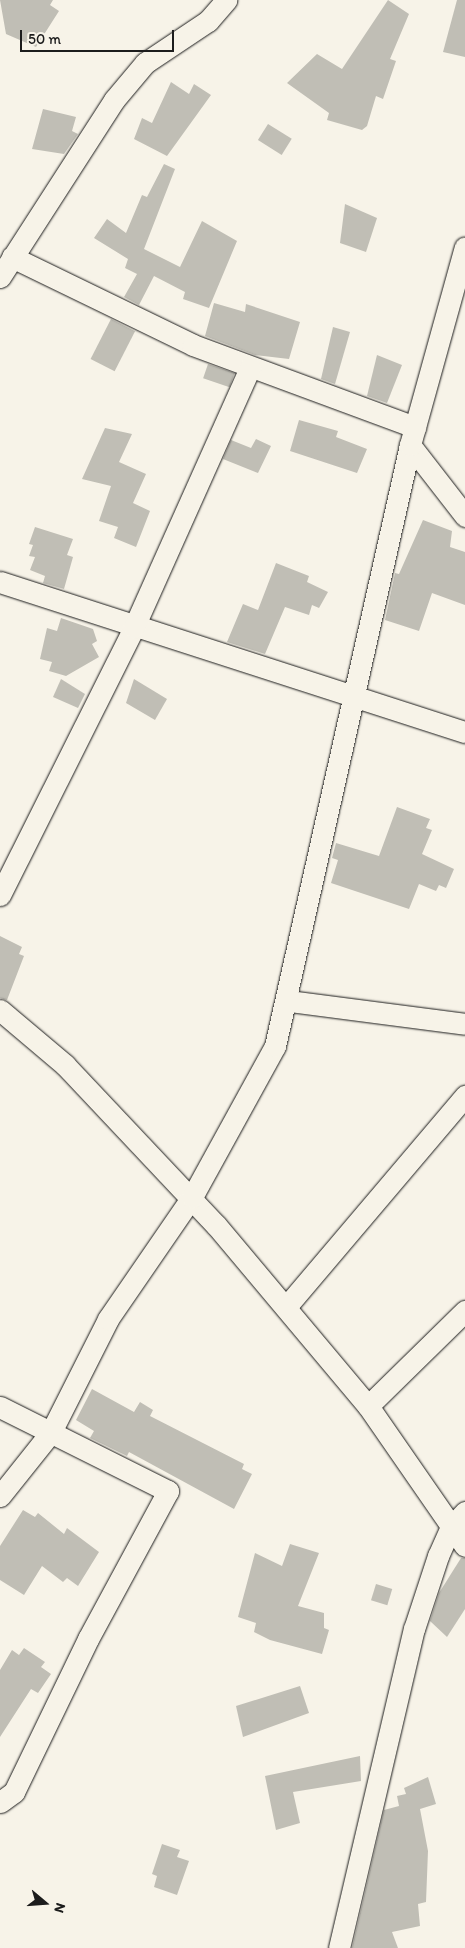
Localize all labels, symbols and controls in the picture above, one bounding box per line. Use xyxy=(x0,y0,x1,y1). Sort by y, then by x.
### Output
scale bar xyxy=(22,20,176,52)
text: 50 m xyxy=(28,30,61,48)
north arrow xyxy=(20,1878,70,1928)
text: N xyxy=(50,1901,69,1915)

